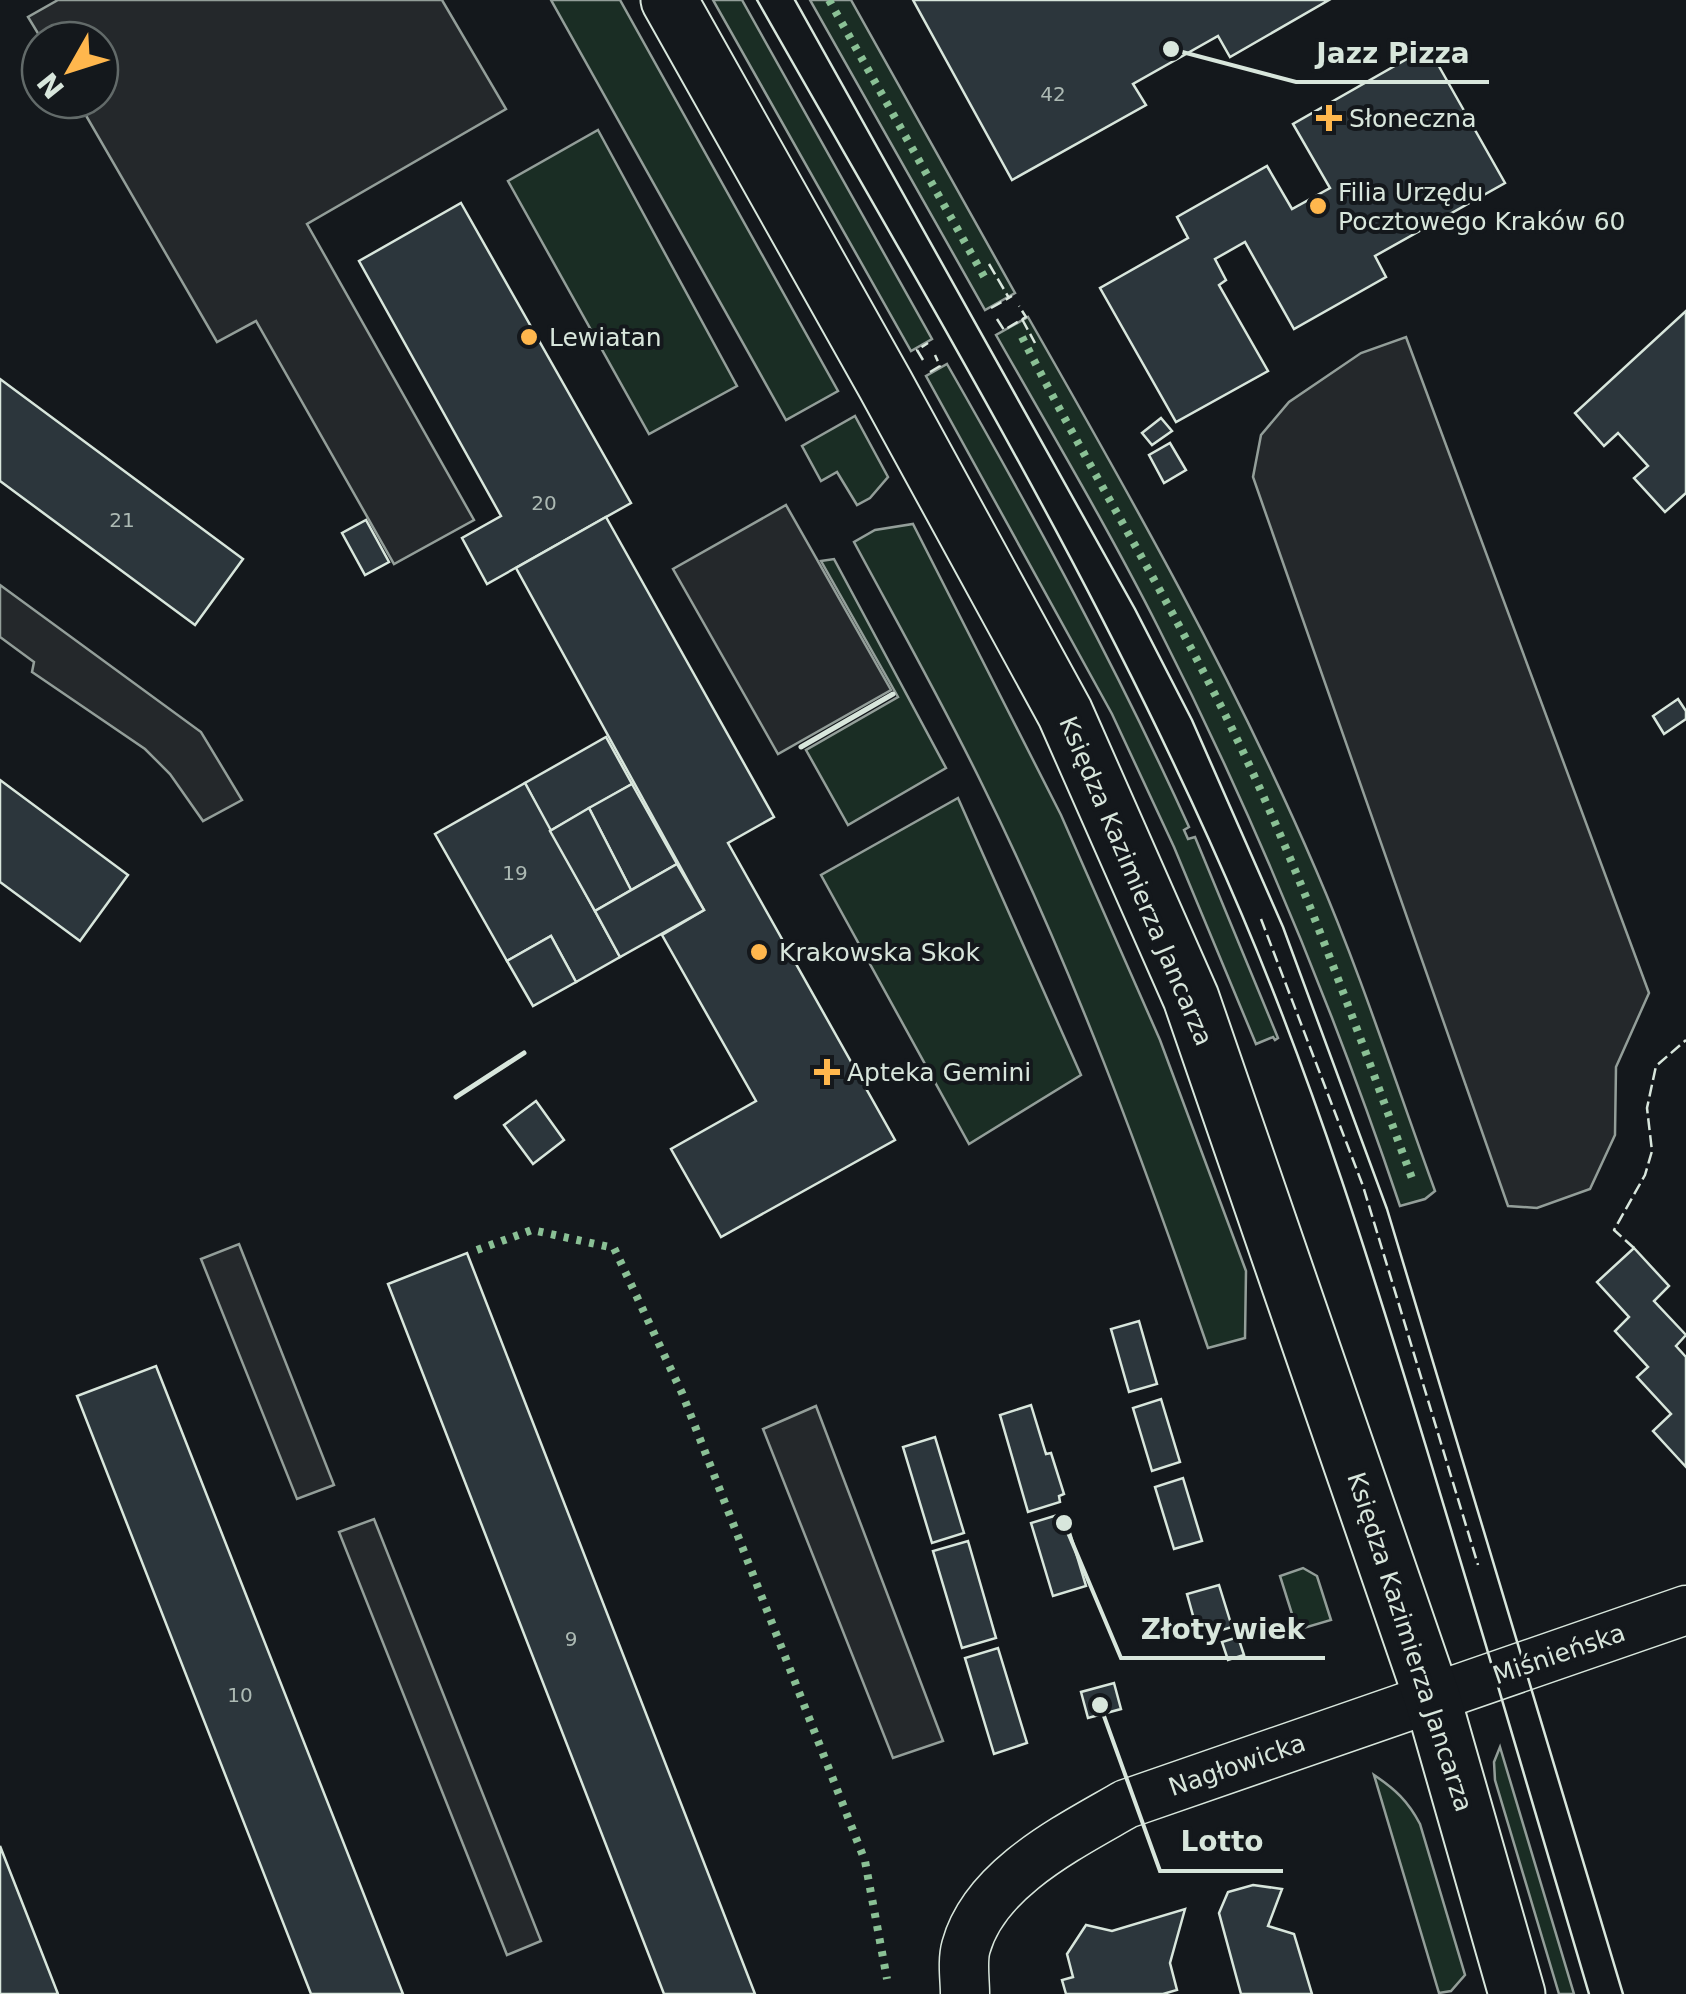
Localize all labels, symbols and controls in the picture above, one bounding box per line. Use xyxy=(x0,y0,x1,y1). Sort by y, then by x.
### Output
north arrow xyxy=(20,20,120,120)
callout: Jazz Pizza xyxy=(1296,24,1489,82)
text: Jazz Pizza xyxy=(1314,37,1470,70)
text: N xyxy=(31,66,71,105)
house number: 42 xyxy=(1040,82,1066,106)
place label: Słoneczna xyxy=(1349,104,1477,133)
marker: Słoneczna xyxy=(1318,107,1340,129)
place label: Filia Urzędu Pocztowego Kraków 60 xyxy=(1338,178,1625,236)
marker: Filia Urzędu Pocztowego Kraków 60 xyxy=(1307,195,1329,217)
place label: Lewiatan xyxy=(549,323,662,352)
marker: Lewiatan xyxy=(518,326,540,348)
house number: 20 xyxy=(531,491,557,515)
house number: 21 xyxy=(109,508,135,532)
street label: Księdza Kazimierza Jancarza xyxy=(1053,712,1219,1050)
house number: 19 xyxy=(502,861,528,885)
place label: Krakowska Skok xyxy=(779,938,980,967)
marker: Krakowska Skok xyxy=(748,941,770,963)
place label: Apteka Gemini xyxy=(847,1058,1031,1087)
marker: Apteka Gemini xyxy=(816,1061,838,1083)
street label: Księdza Kazimierza Jancarza xyxy=(1341,1469,1479,1815)
callout: Złoty wiek xyxy=(1121,1600,1325,1658)
text: Złoty wiek xyxy=(1141,1613,1307,1646)
street label: Miśnieńska xyxy=(1489,1618,1629,1690)
house number: 9 xyxy=(565,1627,577,1651)
house number: 10 xyxy=(227,1683,253,1707)
street label: Nagłowicka xyxy=(1165,1728,1309,1802)
callout: Lotto xyxy=(1160,1813,1283,1871)
text: Lotto xyxy=(1180,1825,1264,1858)

